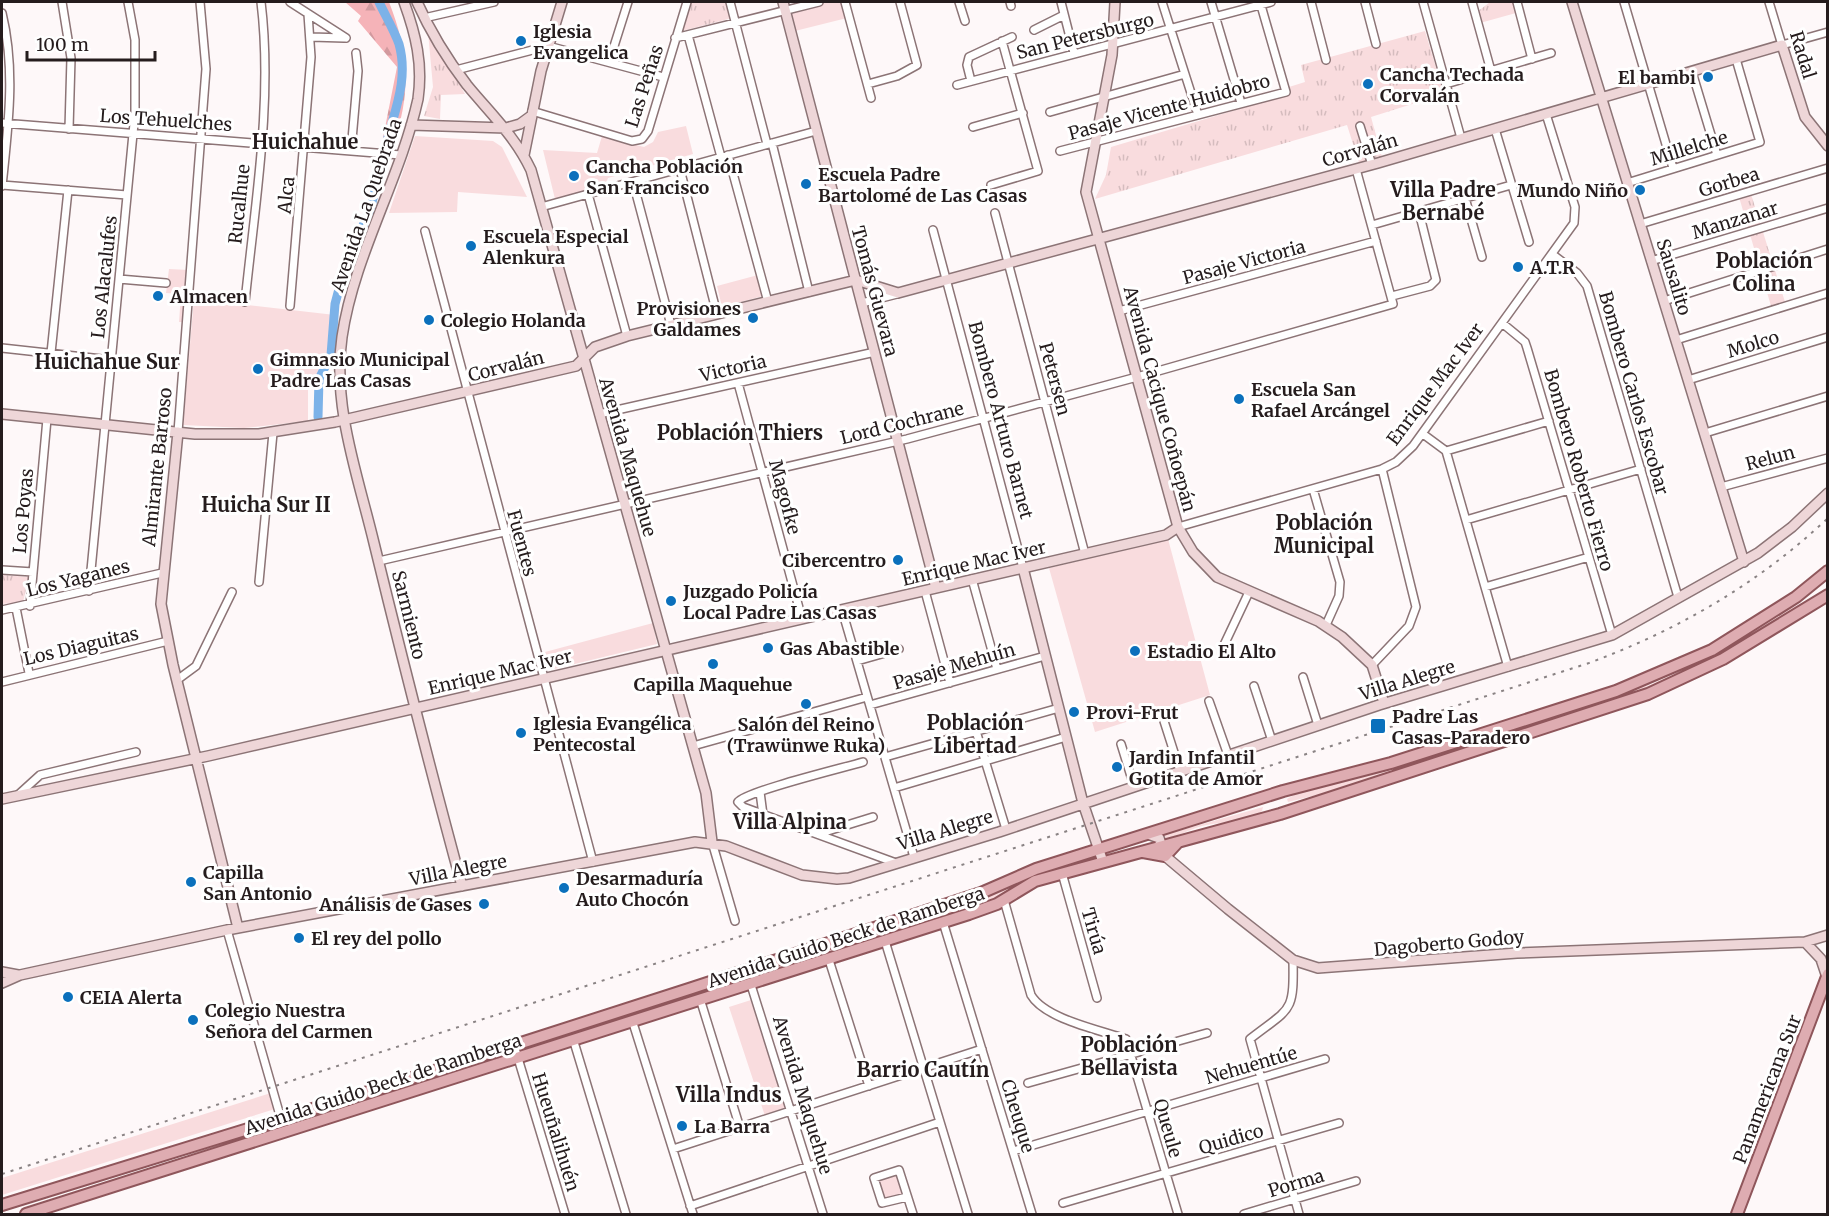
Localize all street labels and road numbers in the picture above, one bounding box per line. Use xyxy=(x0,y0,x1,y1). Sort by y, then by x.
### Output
street label: San Petersburgo xyxy=(1014,8,1156,64)
street label: Radal xyxy=(1785,28,1821,82)
street label: Las Peñas xyxy=(620,42,668,130)
street label: Pasaje Vicente Huidobro xyxy=(1066,69,1272,145)
street label: Los Tehuelches xyxy=(99,104,233,136)
street label: Avenida La Quebrada xyxy=(325,115,407,296)
street label: Millelche xyxy=(1648,125,1730,171)
street label: Corvalán xyxy=(1320,128,1400,172)
street label: Gorbea xyxy=(1696,162,1762,202)
street label: Rucalhue xyxy=(223,163,255,245)
street label: Alca xyxy=(273,175,299,216)
street label: Manzanar xyxy=(1689,196,1781,244)
street label: Los Alacalufes xyxy=(86,214,122,340)
street label: Tomás Guevara xyxy=(847,223,904,359)
street label: Pasaje Victoria xyxy=(1180,234,1308,289)
street label: Sausalito xyxy=(1651,236,1697,318)
street label: Avenida Cacique Coñoepán xyxy=(1119,283,1201,514)
street label: Bombero Carlos Escobar xyxy=(1594,289,1674,497)
street label: Enrique Mac Iver xyxy=(1382,318,1488,450)
street label: Bombero Arturo Barnet xyxy=(964,319,1038,521)
street label: Molco xyxy=(1724,325,1782,363)
street label: Petersen xyxy=(1034,340,1076,418)
street label: Corvalán xyxy=(466,345,546,387)
street label: Victoria xyxy=(697,349,769,387)
street label: Bombero Roberto Fierro xyxy=(1539,366,1619,574)
street label: Avenida Maquehue xyxy=(594,374,662,539)
street label: Almirante Barroso xyxy=(137,386,177,549)
street label: Lord Cochrane xyxy=(838,397,966,449)
street label: Relun xyxy=(1743,440,1797,476)
street label: Magofke xyxy=(764,457,806,537)
street label: Los Poyas xyxy=(8,467,38,555)
street label: Fuentes xyxy=(502,507,542,579)
street label: Enrique Mac Iver xyxy=(900,535,1048,591)
street label: Los Yaganes xyxy=(24,554,132,602)
street label: Sarmiento xyxy=(387,568,431,662)
street label: Los Diaguitas xyxy=(21,622,141,670)
street label: Pasaje Mehuín xyxy=(890,638,1018,694)
street label: Enrique Mac Iver xyxy=(426,644,574,700)
street label: Villa Alegre xyxy=(1355,655,1458,706)
street label: Villa Alegre xyxy=(893,805,996,856)
street label: Villa Alegre xyxy=(406,849,509,891)
street label: Avenida Guido Beck de Ramberga xyxy=(704,881,988,993)
street label: Tirúa xyxy=(1076,905,1112,957)
street label: Dagoberto Godoy xyxy=(1373,925,1526,961)
street label: Panamericana Sur xyxy=(1728,1011,1806,1167)
street label: Avenida Maquehue xyxy=(768,1012,838,1177)
street label: Avenida Guido Beck de Ramberga xyxy=(241,1028,525,1140)
street label: Nehuentúe xyxy=(1202,1041,1300,1089)
street label: Hueuñalihuén xyxy=(527,1070,585,1194)
street label: Cheuque xyxy=(996,1077,1040,1155)
street label: Queule xyxy=(1149,1096,1187,1160)
street label: Quidico xyxy=(1196,1119,1266,1159)
street label: Porma xyxy=(1265,1164,1327,1202)

